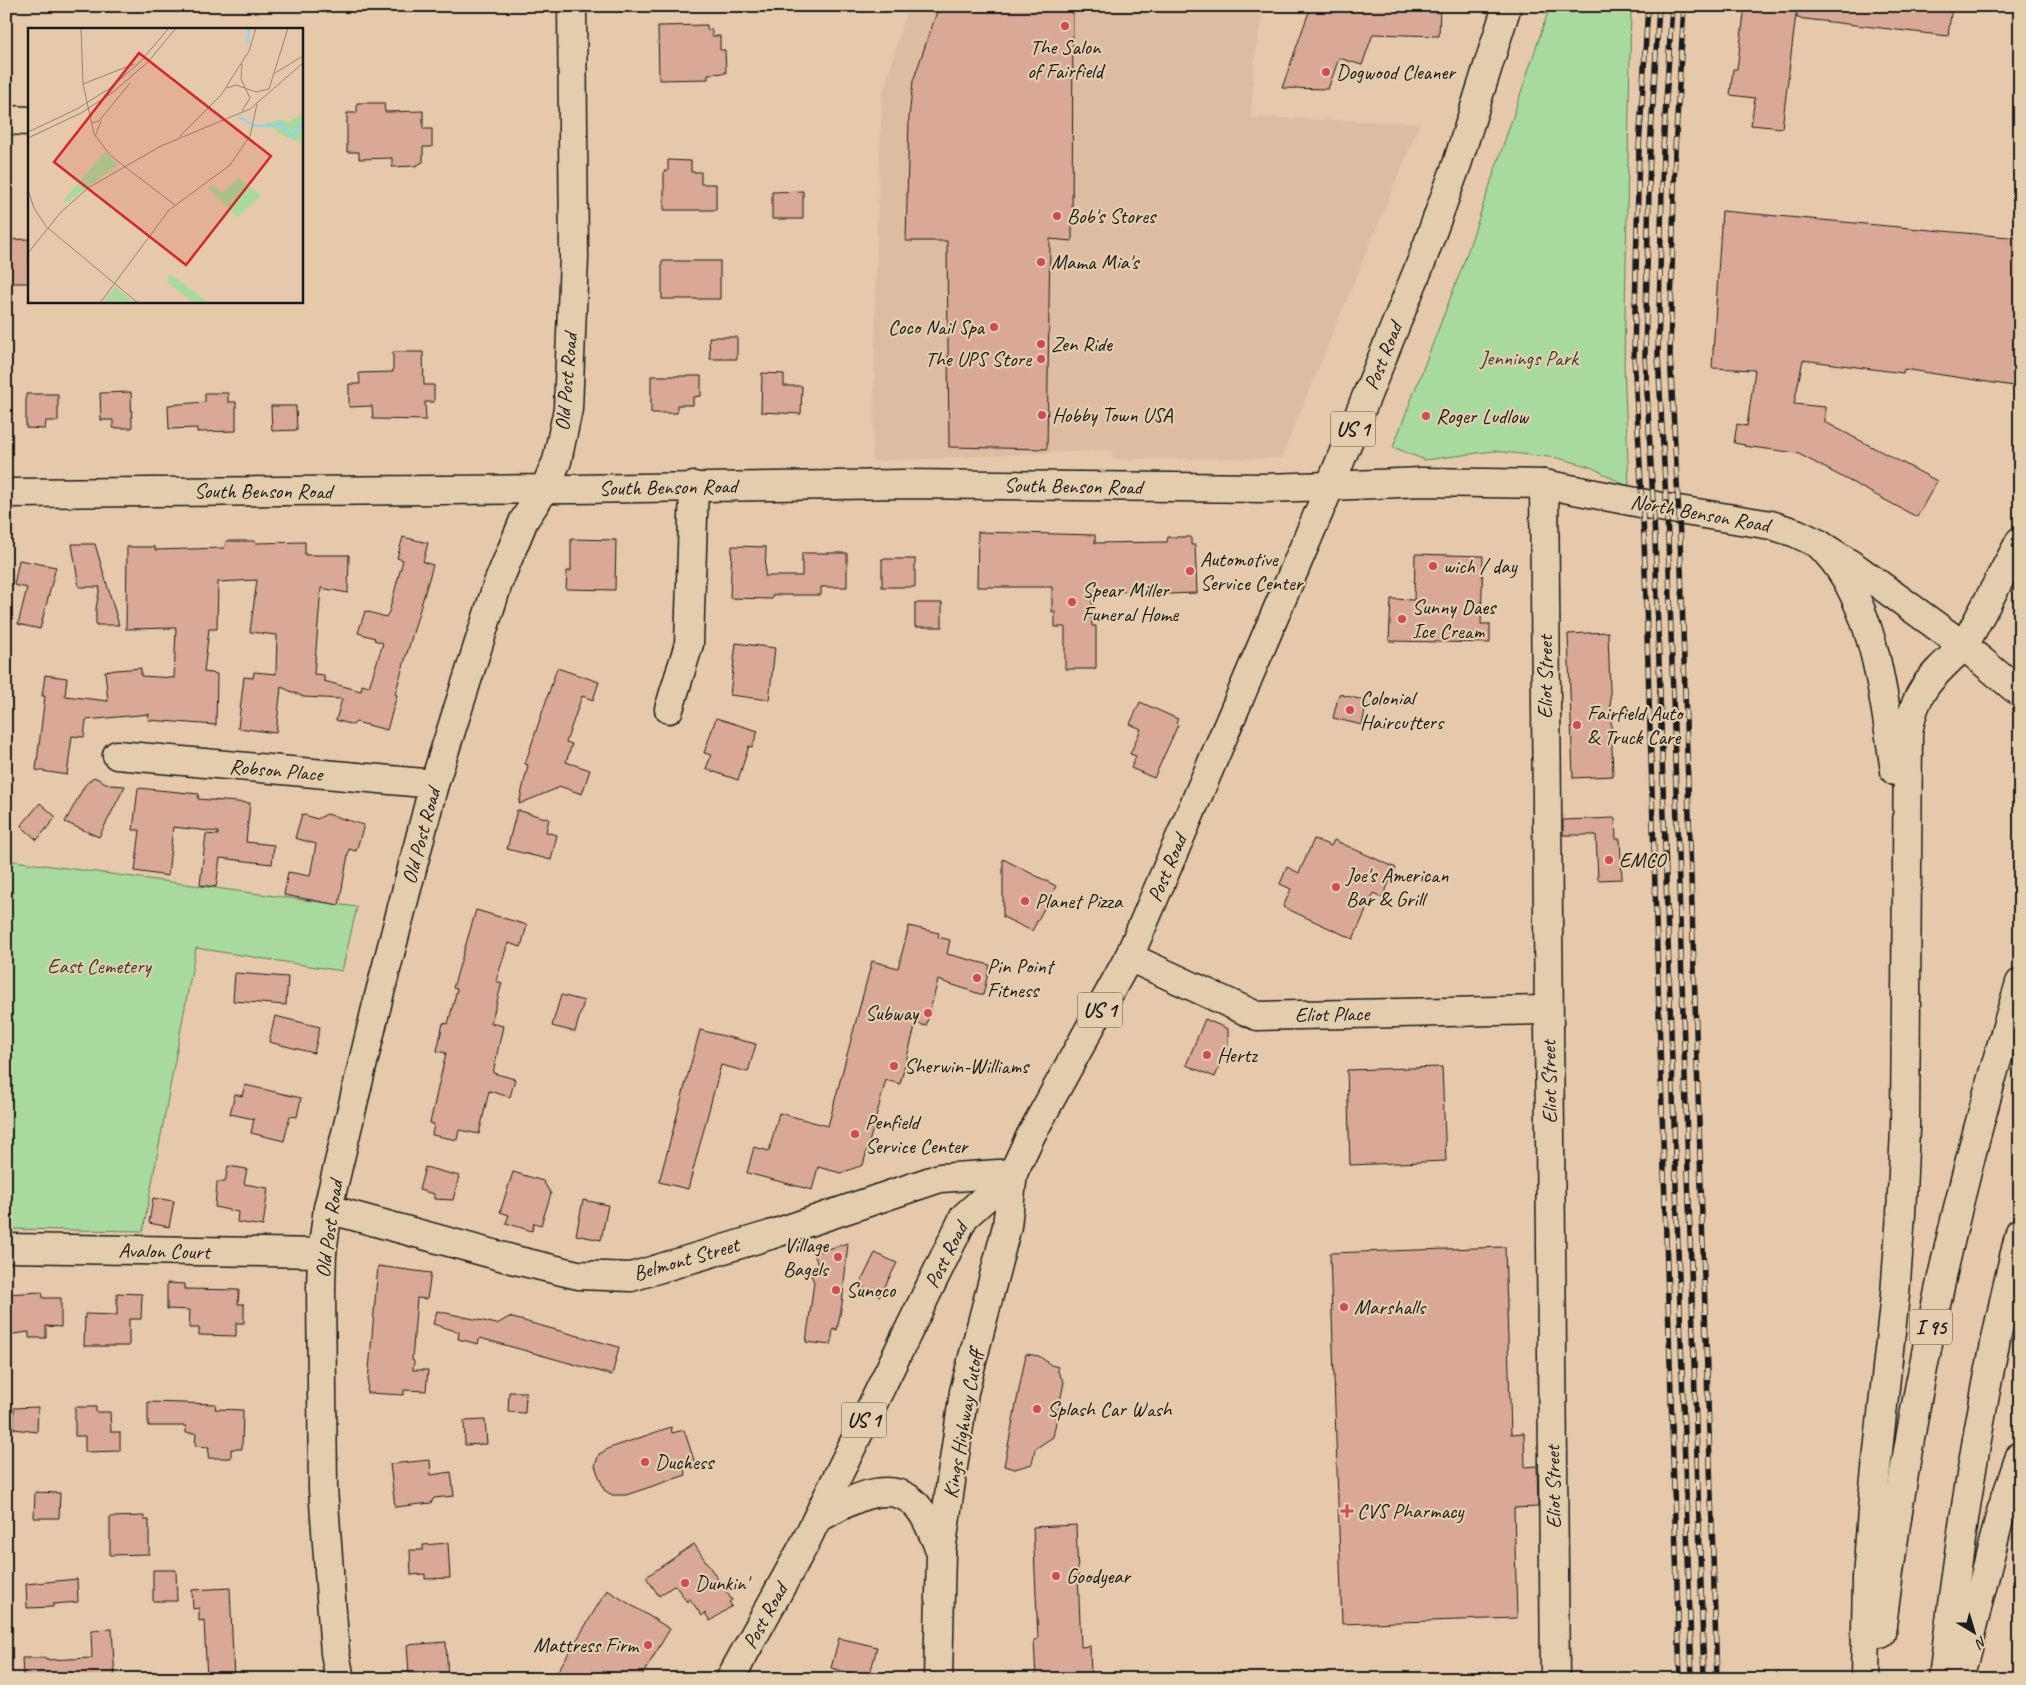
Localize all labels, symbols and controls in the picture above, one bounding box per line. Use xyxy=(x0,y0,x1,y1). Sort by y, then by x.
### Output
marker: The Salon of Fairfield xyxy=(1059,20,1071,32)
inset map xyxy=(28,28,302,302)
place label: The Salon of Fairfield xyxy=(1027,34,1107,84)
place label: Dogwood Cleaner xyxy=(1336,59,1456,85)
marker: Dogwood Cleaner xyxy=(1320,66,1332,78)
place label: Bob's Stores xyxy=(1067,203,1157,229)
marker: Bob's Stores xyxy=(1051,210,1063,222)
place label: Mama Mia's xyxy=(1051,249,1140,275)
marker: Mama Mia's xyxy=(1035,256,1047,268)
place label: Coco Nail Spa xyxy=(888,314,986,340)
street label: Post Road xyxy=(1358,316,1409,394)
marker: Coco Nail Spa xyxy=(988,321,1000,333)
street label: Old Post Road xyxy=(549,328,584,432)
place label: Zen Ride xyxy=(1051,331,1113,357)
marker: Zen Ride xyxy=(1035,338,1047,350)
park label: Jennings Park xyxy=(1479,345,1580,371)
place label: The UPS Store xyxy=(925,346,1032,372)
marker: The UPS Store xyxy=(1035,353,1047,365)
place label: Hobby Town USA xyxy=(1052,402,1173,428)
place label: Roger Ludlow xyxy=(1436,403,1530,429)
marker: Hobby Town USA xyxy=(1036,409,1048,421)
marker: Roger Ludlow xyxy=(1420,410,1432,422)
road number: US 1 xyxy=(1330,412,1376,446)
street label: South Benson Road xyxy=(1004,472,1145,500)
street label: South Benson Road xyxy=(599,473,740,501)
street label: South Benson Road xyxy=(194,478,335,504)
street label: North Benson Road xyxy=(1629,488,1775,539)
place label: Automotive Service Center xyxy=(1200,546,1304,596)
place label: wich / day xyxy=(1443,553,1518,579)
marker: wich / day xyxy=(1427,560,1439,572)
marker: Automotive Service Center xyxy=(1184,565,1196,577)
place label: Spear Miller Funeral Home xyxy=(1082,577,1179,627)
place label: Sunny Daes Ice Cream xyxy=(1412,594,1497,644)
marker: Spear Miller Funeral Home xyxy=(1066,596,1078,608)
marker: Sunny Daes Ice Cream xyxy=(1396,613,1408,625)
street label: Eliot Street xyxy=(1532,633,1558,719)
place label: Colonial Haircutters xyxy=(1360,685,1445,735)
place label: Fairfield Auto & Truck Care xyxy=(1587,700,1685,750)
marker: Colonial Haircutters xyxy=(1344,704,1356,716)
marker: Fairfield Auto & Truck Care xyxy=(1571,719,1583,731)
street label: Robson Place xyxy=(229,753,326,787)
street label: Old Post Road xyxy=(396,782,447,887)
street label: Post Road xyxy=(1141,828,1194,906)
place label: EMCO xyxy=(1619,847,1668,873)
marker: EMCO xyxy=(1603,854,1615,866)
place label: Joe's American Bar & Grill xyxy=(1345,862,1449,912)
marker: Joe's American Bar & Grill xyxy=(1330,881,1342,893)
place label: Planet Pizza xyxy=(1035,888,1124,914)
marker: Planet Pizza xyxy=(1019,895,1031,907)
park label: East Cemetery xyxy=(47,953,152,979)
place label: Pin Point Fitness xyxy=(987,953,1056,1003)
marker: Pin Point Fitness xyxy=(971,972,983,984)
road number: US 1 xyxy=(1078,992,1122,1028)
place label: Subway xyxy=(865,1000,920,1026)
street label: Eliot Place xyxy=(1295,1000,1372,1028)
marker: Subway xyxy=(922,1007,934,1019)
street label: Eliot Street xyxy=(1535,1038,1563,1124)
place label: Hertz xyxy=(1217,1042,1258,1068)
marker: Hertz xyxy=(1201,1049,1213,1061)
place label: Sherwin-Williams xyxy=(904,1053,1030,1079)
marker: Sherwin-Williams xyxy=(888,1060,900,1072)
place label: Penfield Service Center xyxy=(865,1109,969,1159)
marker: Penfield Service Center xyxy=(849,1128,861,1140)
street label: Old Post Road xyxy=(309,1175,349,1279)
street label: Post Road xyxy=(918,1215,975,1292)
street label: Belmont Street xyxy=(630,1231,744,1286)
place label: Village Bagels xyxy=(783,1232,830,1282)
street label: Avalon Court xyxy=(118,1237,212,1265)
marker: Village Bagels xyxy=(832,1251,844,1263)
place label: Sunoco xyxy=(846,1277,897,1303)
marker: Sunoco xyxy=(830,1284,842,1296)
place label: Marshalls xyxy=(1354,1294,1427,1320)
marker: Marshalls xyxy=(1338,1301,1350,1313)
road number: I 95 xyxy=(1910,1310,1952,1344)
street label: Kings Highway Cutoff xyxy=(937,1343,990,1500)
place label: Splash Car Wash xyxy=(1047,1396,1173,1422)
road number: US 1 xyxy=(842,1402,886,1438)
marker: Splash Car Wash xyxy=(1031,1403,1043,1415)
street label: Eliot Street xyxy=(1539,1443,1567,1529)
place label: Duchess xyxy=(655,1449,715,1475)
marker: Duchess xyxy=(639,1456,651,1468)
place label: CVS Pharmacy xyxy=(1357,1498,1465,1524)
marker: CVS Pharmacy xyxy=(1341,1505,1353,1517)
place label: Goodyear xyxy=(1066,1563,1131,1589)
place label: Dunkin' xyxy=(695,1570,752,1596)
marker: Goodyear xyxy=(1050,1570,1062,1582)
street label: Post Road xyxy=(737,1576,795,1653)
marker: Dunkin' xyxy=(679,1577,691,1589)
north arrow xyxy=(1948,1608,1998,1658)
place label: Mattress Firm xyxy=(533,1632,640,1658)
text: N xyxy=(1971,1632,1990,1653)
marker: Mattress Firm xyxy=(642,1639,654,1651)

